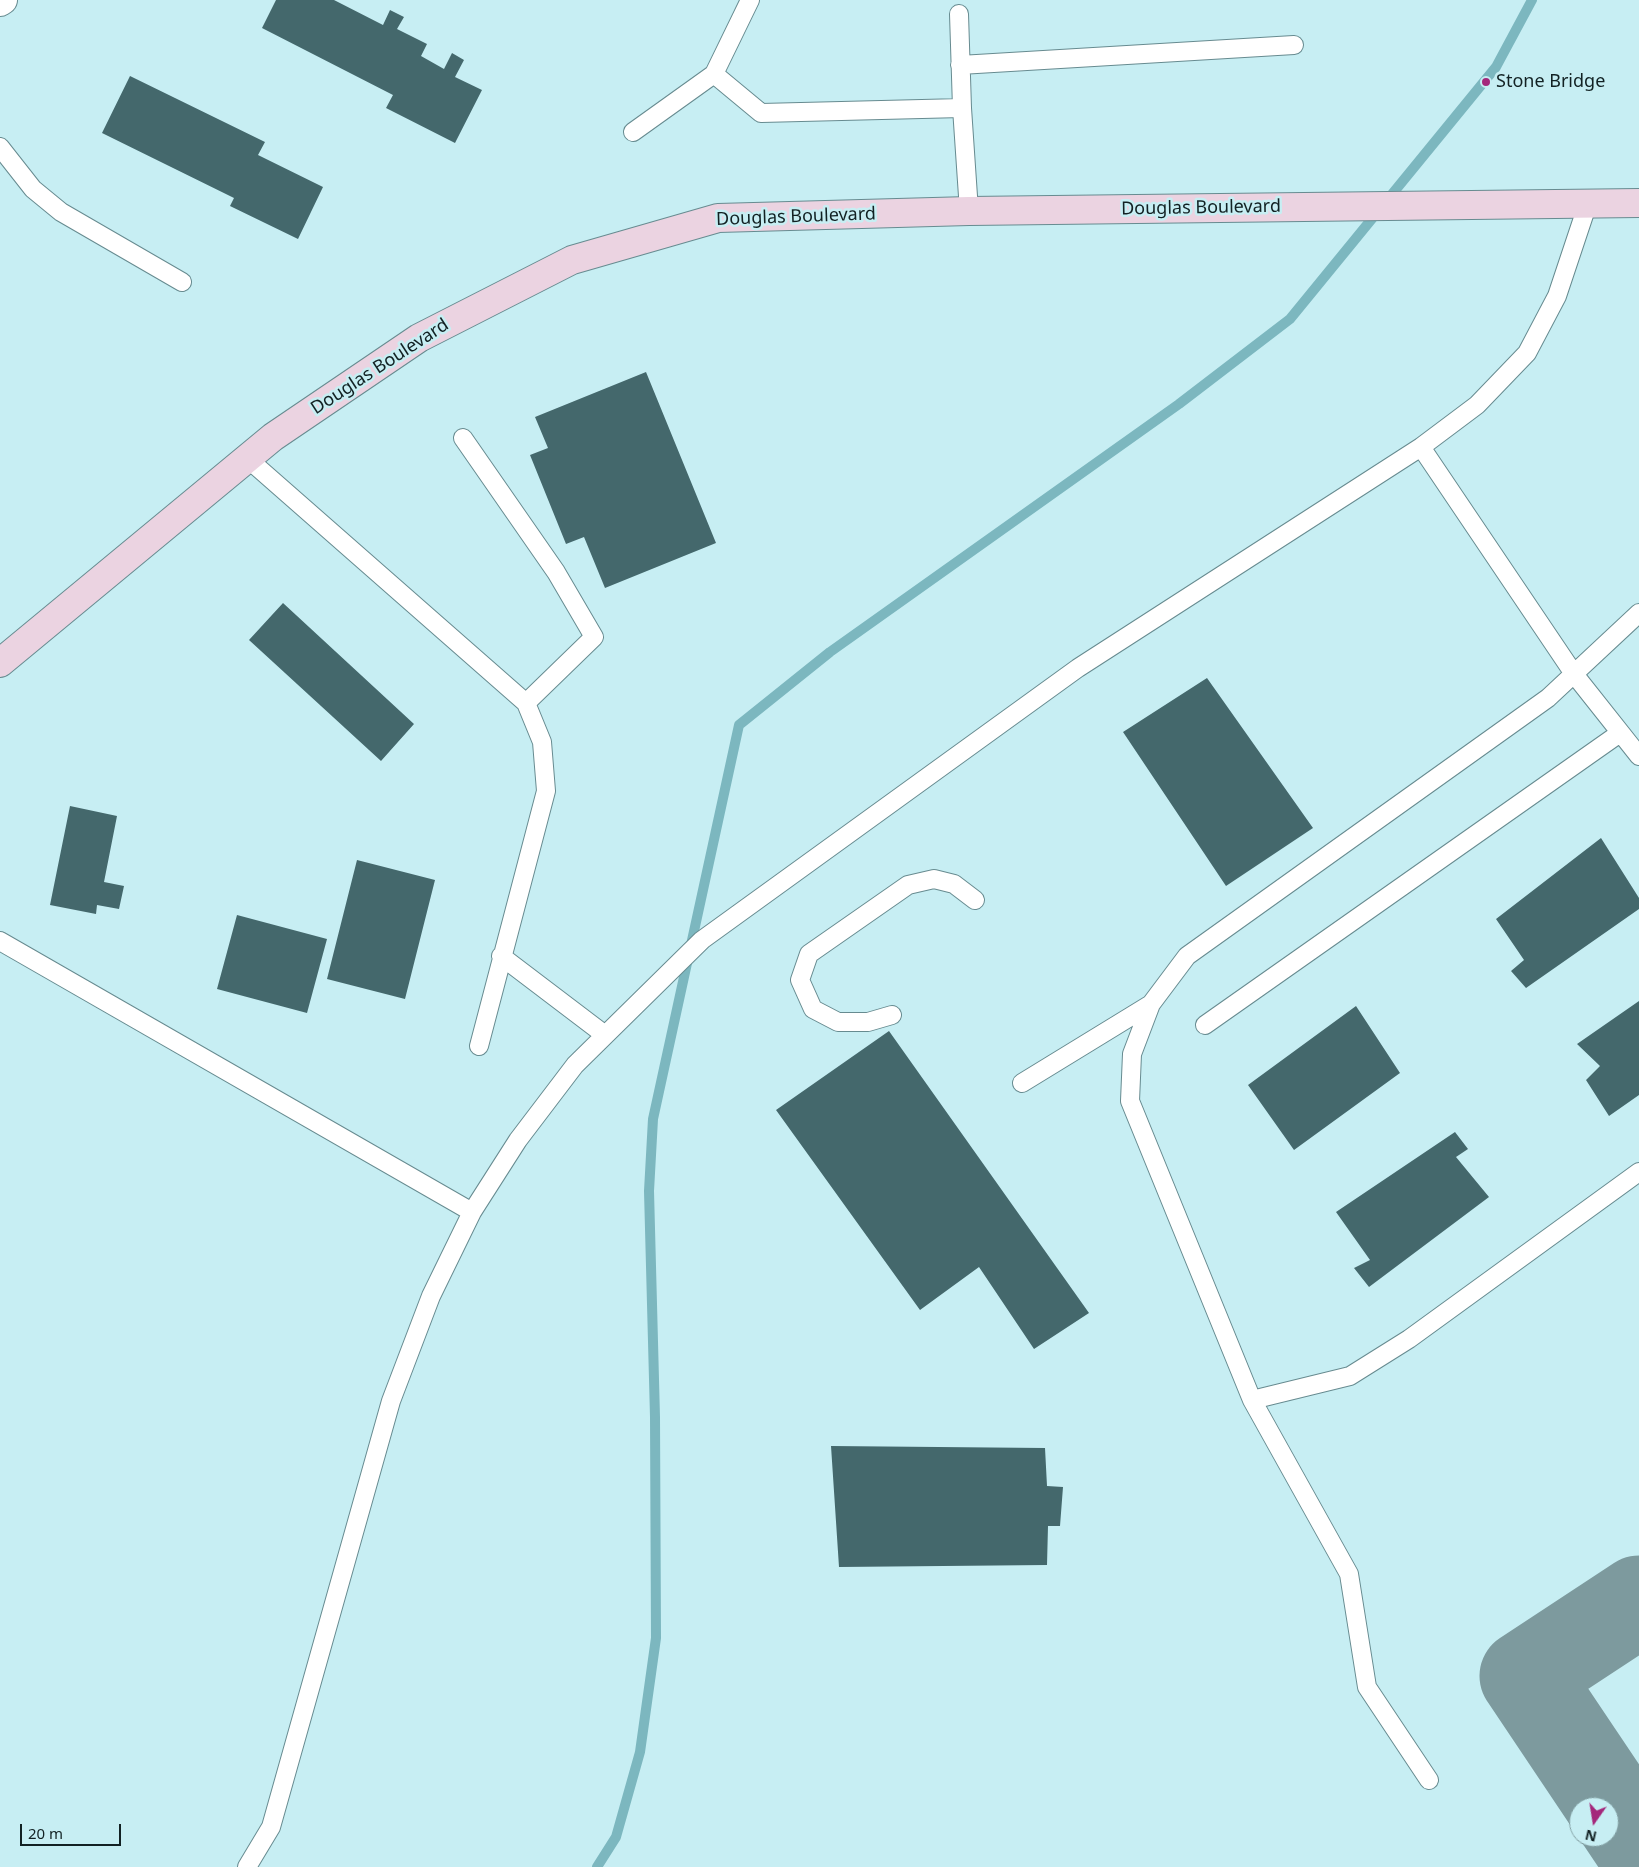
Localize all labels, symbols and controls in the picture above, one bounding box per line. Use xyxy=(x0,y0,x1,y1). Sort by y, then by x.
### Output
place label: Stone Bridge xyxy=(1496,71,1605,93)
marker: Stone Bridge xyxy=(1480,76,1492,88)
street label: Douglas Boulevard xyxy=(1121,196,1281,220)
street label: Douglas Boulevard xyxy=(716,203,876,231)
street label: Douglas Boulevard xyxy=(307,314,453,420)
north arrow xyxy=(1569,1797,1619,1847)
scale bar xyxy=(22,1814,124,1846)
text: 20 m xyxy=(28,1823,63,1843)
text: N xyxy=(1583,1826,1598,1847)

